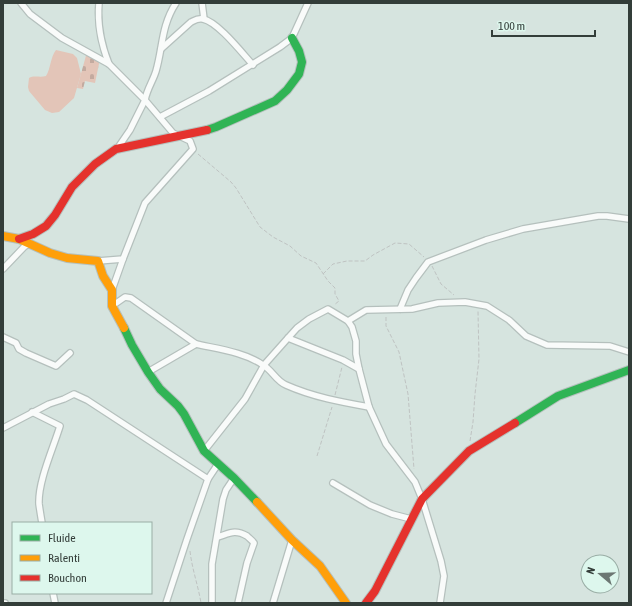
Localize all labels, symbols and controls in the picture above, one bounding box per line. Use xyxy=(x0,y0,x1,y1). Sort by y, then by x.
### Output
scale bar xyxy=(492,12,595,38)
text: 100 m xyxy=(498,19,525,33)
legend xyxy=(12,522,152,594)
text: Fluide xyxy=(48,531,76,545)
text: Ralenti xyxy=(48,551,80,565)
north arrow xyxy=(580,554,620,594)
text: N xyxy=(584,566,597,576)
text: Bouchon xyxy=(48,571,87,585)

